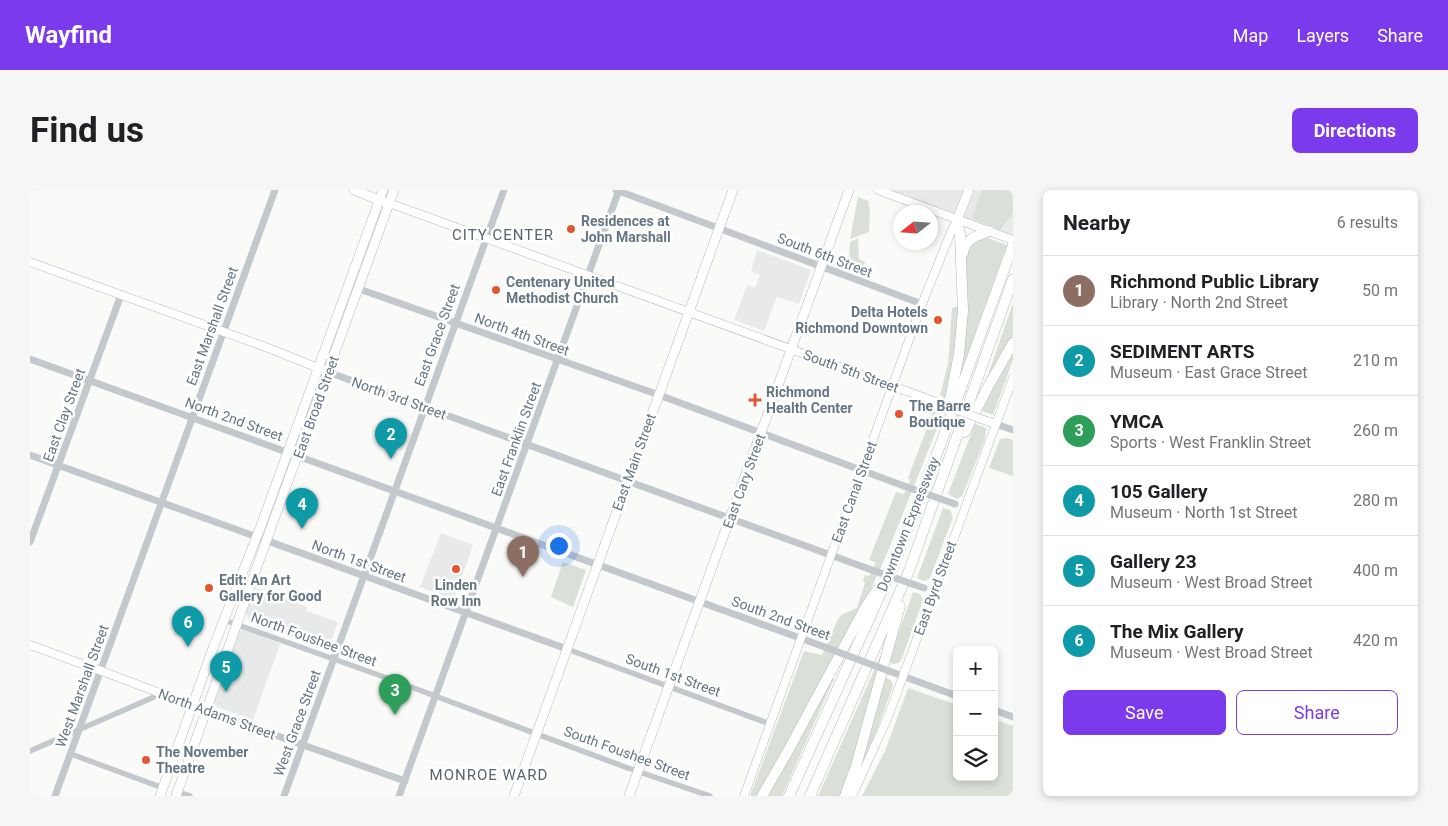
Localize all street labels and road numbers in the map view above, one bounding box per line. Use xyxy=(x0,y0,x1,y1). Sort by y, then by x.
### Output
street label: South 6th Street xyxy=(775,230,875,281)
street label: East Marshall Street xyxy=(183,264,241,388)
street label: East Grace Street xyxy=(411,281,463,388)
street label: North 4th Street xyxy=(473,309,572,359)
street label: South 5th Street xyxy=(801,346,901,396)
street label: East Broad Street xyxy=(290,353,342,461)
street label: East Clay Street xyxy=(40,366,88,464)
street label: North 3rd Street xyxy=(349,373,449,423)
street label: East Franklin Street xyxy=(488,379,544,498)
street label: North 2nd Street xyxy=(183,394,285,444)
street label: East Main Street xyxy=(609,411,659,513)
street label: East Cary Street xyxy=(719,431,769,530)
street label: East Canal Street xyxy=(828,439,880,545)
street label: Downtown Expressway xyxy=(874,454,942,594)
street label: North 1st Street xyxy=(310,537,409,586)
street label: East Byrd Street xyxy=(911,538,960,637)
street label: South 2nd Street xyxy=(730,593,833,643)
street label: North Foushee Street xyxy=(249,609,379,669)
street label: West Marshall Street xyxy=(52,622,112,749)
street label: South 1st Street xyxy=(623,650,723,700)
street label: West Grace Street xyxy=(270,667,324,778)
street label: North Adams Street xyxy=(156,685,278,743)
street label: South Foushee Street xyxy=(562,723,693,783)

